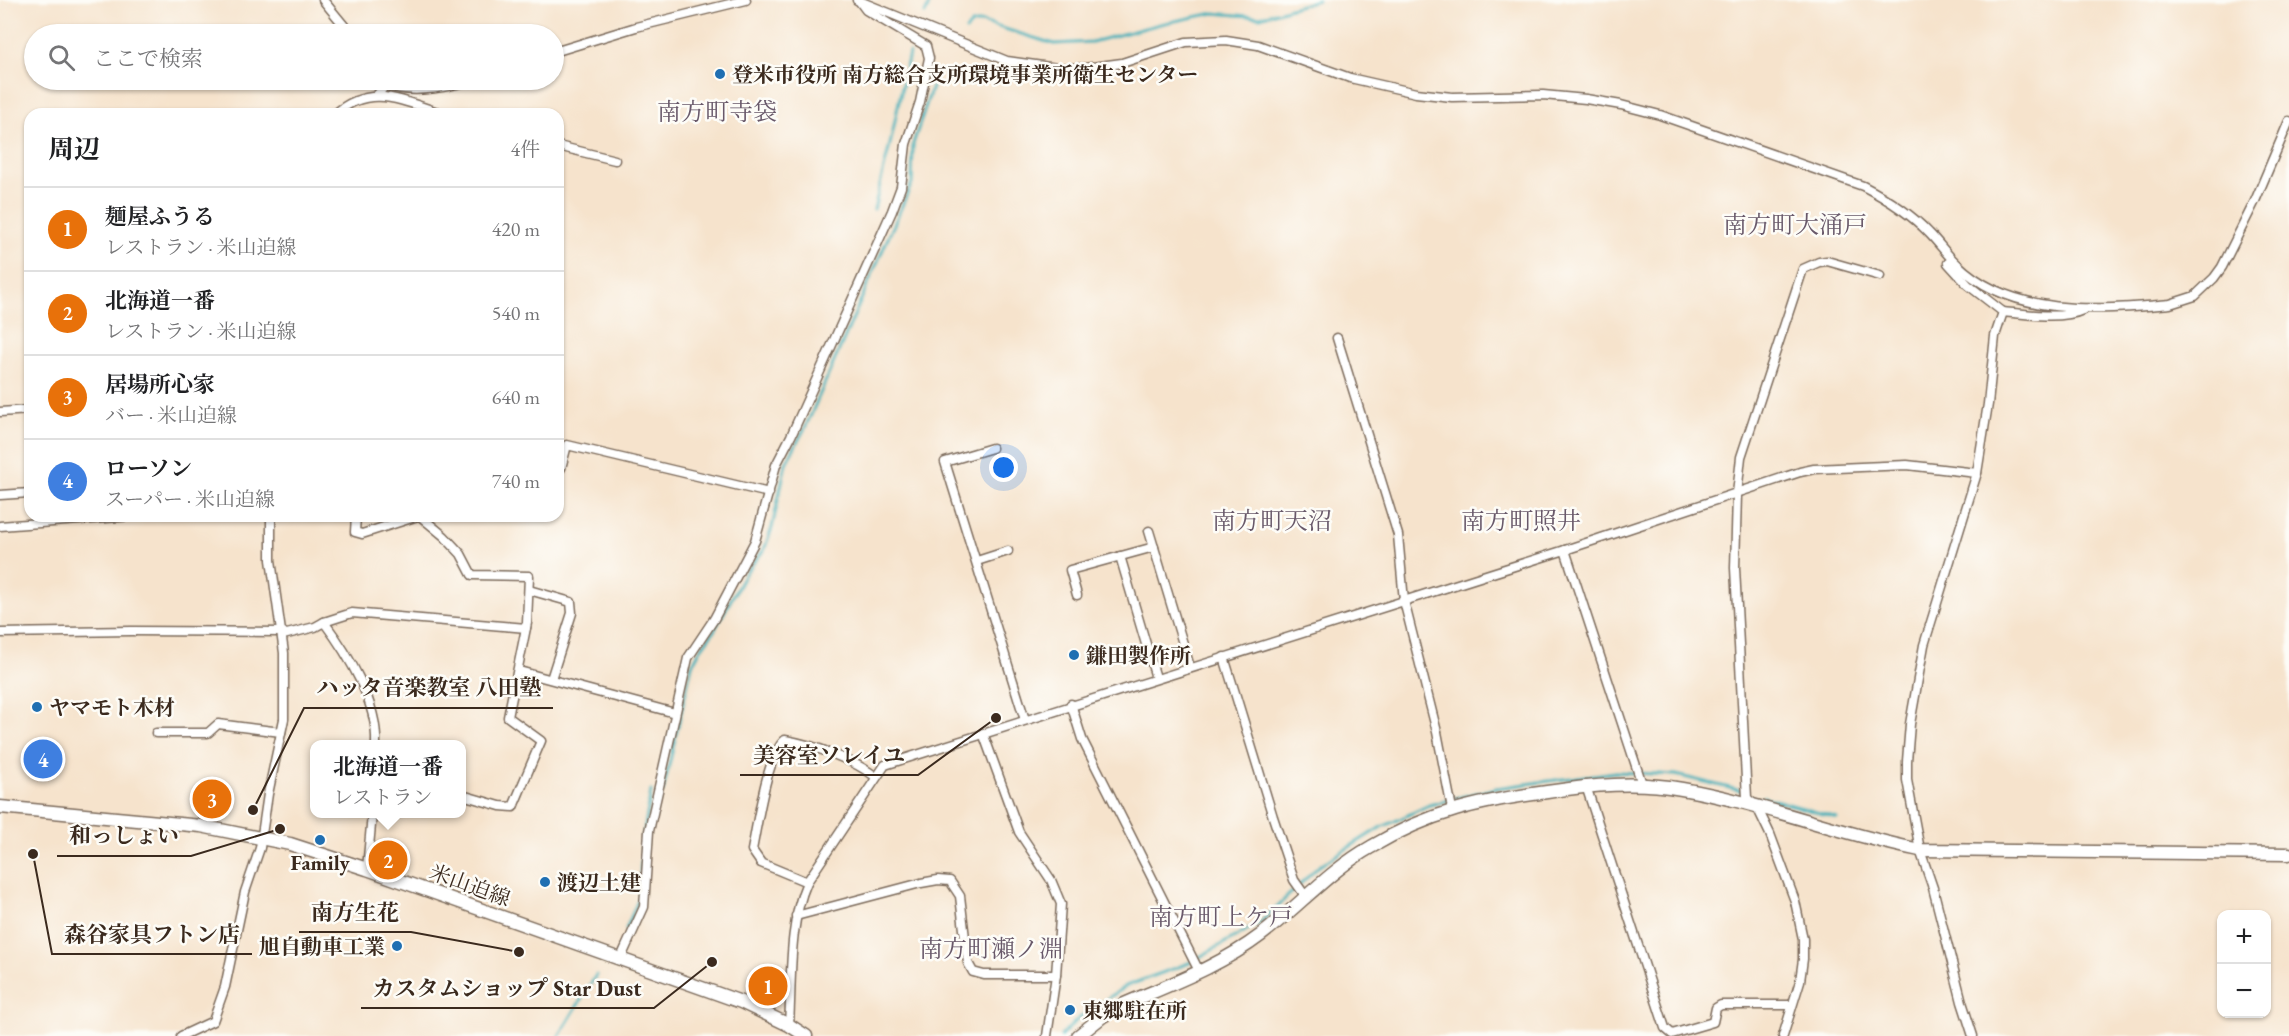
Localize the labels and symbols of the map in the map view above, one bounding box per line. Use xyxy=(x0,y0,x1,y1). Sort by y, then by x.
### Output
place label: 登米市役所 南方総合支所環境事業所衛生センター xyxy=(732,61,1198,88)
marker: 登米市役所 南方総合支所環境事業所衛生センター xyxy=(713,67,727,81)
district label: 南方町寺袋 xyxy=(657,96,777,127)
district label: 南方町大涌戸 xyxy=(1723,209,1867,240)
your location xyxy=(989,453,1018,482)
district label: 南方町天沼 xyxy=(1212,505,1332,536)
district label: 南方町照井 xyxy=(1461,505,1581,536)
place label: 鎌田製作所 xyxy=(1086,642,1191,669)
marker: 鎌田製作所 xyxy=(1067,648,1081,662)
callout: ハッタ音楽教室 八田塾 xyxy=(304,668,553,708)
text: ハッタ音楽教室 八田塾 xyxy=(316,673,542,702)
place label: ヤマモト木材 xyxy=(49,694,175,721)
marker: ヤマモト木材 xyxy=(30,700,44,714)
callout: 美容室ソレイユ xyxy=(740,735,918,775)
pin: 4 xyxy=(24,736,63,782)
text: 美容室ソレイユ xyxy=(753,741,905,770)
pin: 3 xyxy=(192,776,232,822)
callout: 和っしょい xyxy=(57,816,191,856)
text: 和っしょい xyxy=(69,821,179,850)
marker: Family xyxy=(313,833,327,847)
pin: 2 xyxy=(368,838,408,882)
place label: Family xyxy=(290,849,350,876)
street label: 米山迫線 xyxy=(426,858,514,912)
place label: 渡辺土建 xyxy=(557,869,641,896)
marker: 渡辺土建 xyxy=(538,875,552,889)
callout: 南方生花 xyxy=(299,892,411,932)
text: 南方生花 xyxy=(311,898,399,927)
district label: 南方町上ケ戸 xyxy=(1149,901,1293,932)
callout: 森谷家具フトン店 xyxy=(52,914,252,954)
text: 森谷家具フトン店 xyxy=(64,920,240,949)
place label: 旭自動車工業 xyxy=(259,933,385,960)
district label: 南方町瀬ノ淵 xyxy=(919,933,1063,964)
marker: 旭自動車工業 xyxy=(390,939,404,953)
pin: 1 xyxy=(748,964,788,1008)
callout: カスタムショップ Star Dust xyxy=(361,968,654,1008)
text: カスタムショップ Star Dust xyxy=(373,974,642,1003)
place label: 東郷駐在所 xyxy=(1082,997,1187,1024)
marker: 東郷駐在所 xyxy=(1063,1003,1077,1017)

